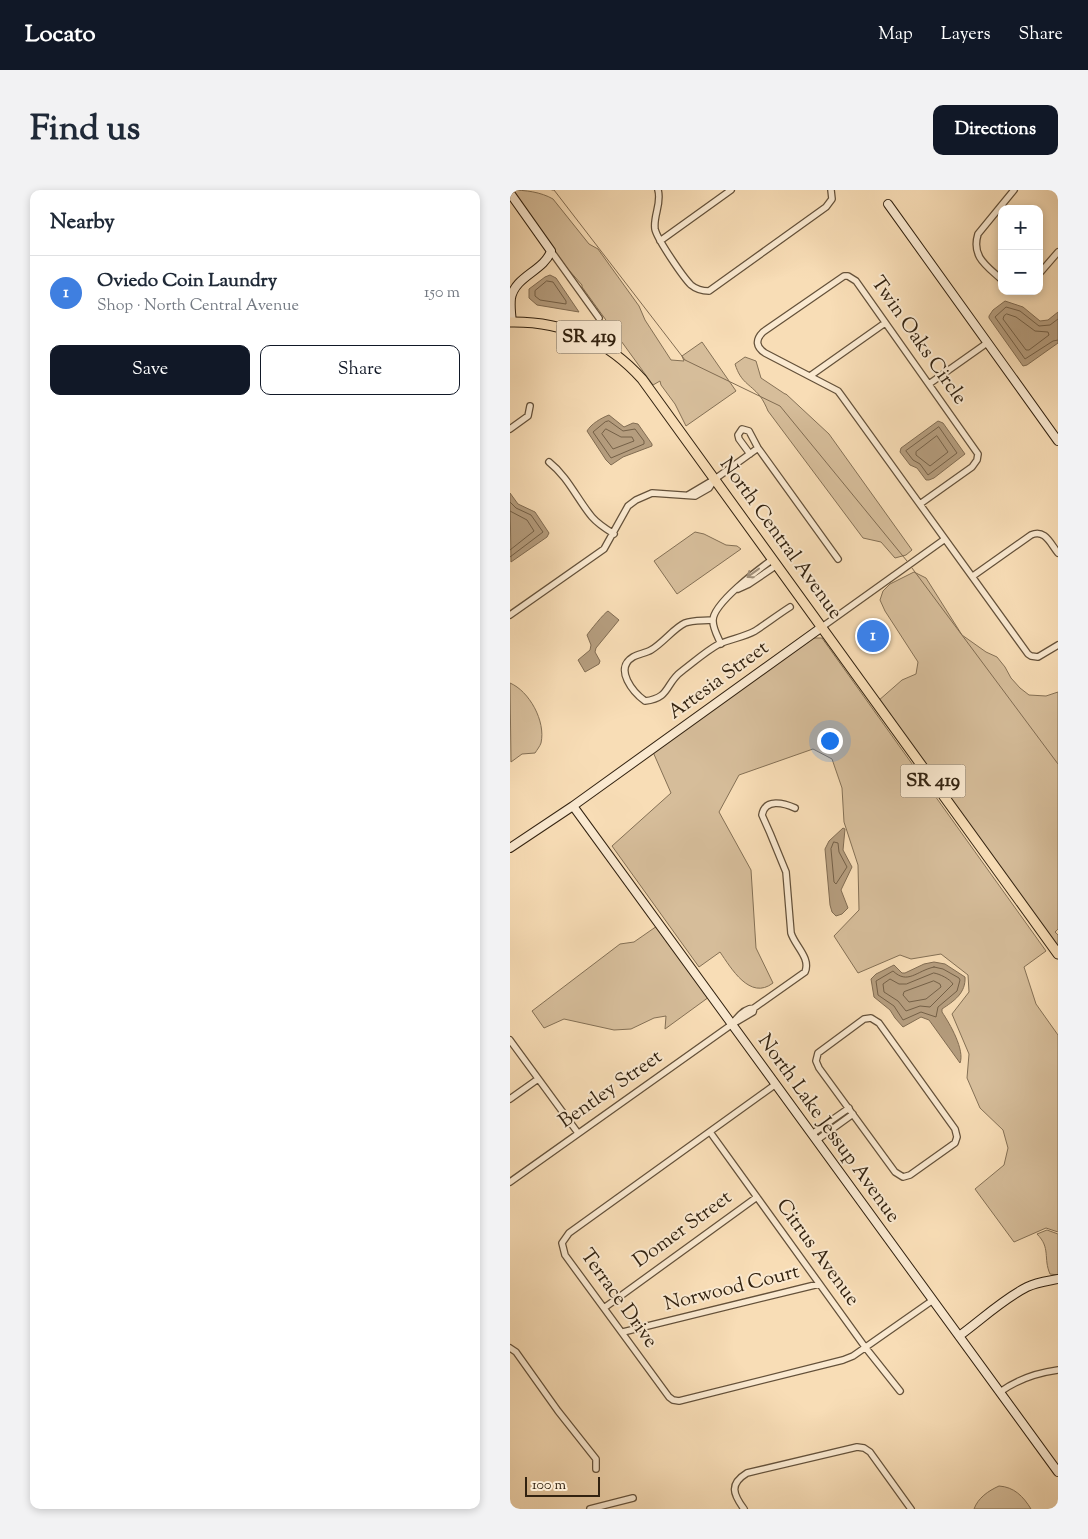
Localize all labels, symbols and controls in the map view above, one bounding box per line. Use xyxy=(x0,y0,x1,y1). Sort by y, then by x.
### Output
text: Locato xyxy=(25,18,96,52)
text: Map xyxy=(878,22,913,48)
text: Layers xyxy=(941,22,991,48)
text: Share xyxy=(1019,22,1063,48)
text: Find us xyxy=(30,105,140,156)
button: Directions xyxy=(933,105,1058,155)
map controls xyxy=(998,205,1043,295)
button: + xyxy=(998,205,1043,250)
text: Nearby xyxy=(50,208,115,238)
button: − xyxy=(998,250,1043,295)
text: Oviedo Coin Laundry xyxy=(97,268,277,295)
street label: Twin Oaks Circle xyxy=(863,271,973,411)
text: 1 xyxy=(63,282,69,305)
text: 150 m xyxy=(424,282,460,305)
text: Shop · North Central Avenue xyxy=(97,295,299,318)
road number: SR 419 xyxy=(556,320,622,353)
button: Save xyxy=(50,345,250,395)
button: Share xyxy=(260,345,460,395)
street label: North Central Avenue xyxy=(711,452,849,626)
one-way arrow xyxy=(746,568,760,578)
pin: 1 xyxy=(857,617,889,655)
street label: Artesia Street xyxy=(663,634,775,727)
your location xyxy=(817,728,843,754)
road number: SR 419 xyxy=(900,764,966,798)
street label: North Lake Jessup Avenue xyxy=(750,1029,906,1229)
street label: Bentley Street xyxy=(553,1043,669,1136)
street label: Domer Street xyxy=(628,1184,739,1276)
street label: Citrus Avenue xyxy=(768,1193,866,1313)
street label: Terrace Drive xyxy=(572,1243,664,1355)
street label: Norwood Court xyxy=(661,1258,803,1320)
scale bar xyxy=(525,1474,600,1497)
text: 100 m xyxy=(532,1476,566,1496)

